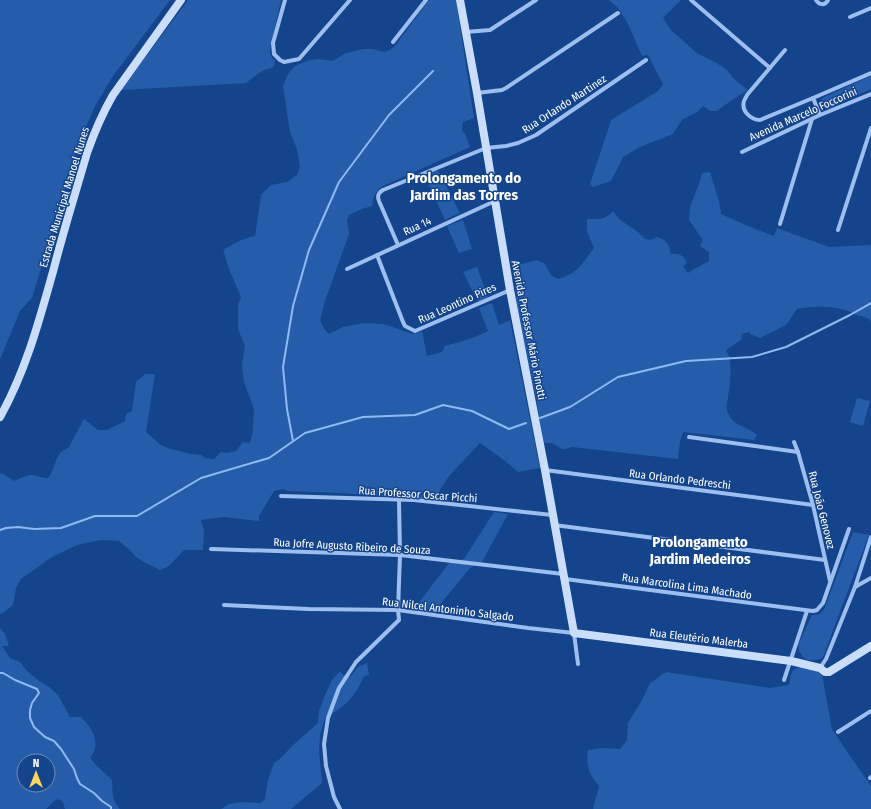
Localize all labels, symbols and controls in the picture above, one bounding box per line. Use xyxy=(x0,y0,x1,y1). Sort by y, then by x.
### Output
street label: Rua Orlando Martinez xyxy=(520,72,609,136)
street label: Avenida Marcelo Foccorini xyxy=(747,85,859,144)
street label: Estrada Municipal Manoel Nunes xyxy=(37,125,92,269)
district label: Prolongamento do Jardim das Torres xyxy=(407,169,521,204)
street label: Rua 14 xyxy=(401,214,434,239)
street label: Avenida Professor Mário Pinotti xyxy=(509,259,548,401)
street label: Rua Leontino Pires xyxy=(416,280,499,327)
street label: Rua Orlando Pedreschi xyxy=(628,467,732,492)
street label: Rua João Genovez xyxy=(806,470,838,551)
street label: Rua Professor Oscar Picchi xyxy=(358,484,478,505)
district label: Prolongamento Jardim Medeiros xyxy=(648,533,751,568)
street label: Rua Jofre Augusto Ribeiro de Souza xyxy=(273,536,431,557)
street label: Rua Marcolina Lima Machado xyxy=(621,571,753,602)
street label: Rua Nilcel Antoninho Salgado xyxy=(381,595,515,624)
street label: Rua Eleutério Malerba xyxy=(649,626,749,651)
north arrow xyxy=(16,753,56,793)
text: N xyxy=(33,757,39,770)

